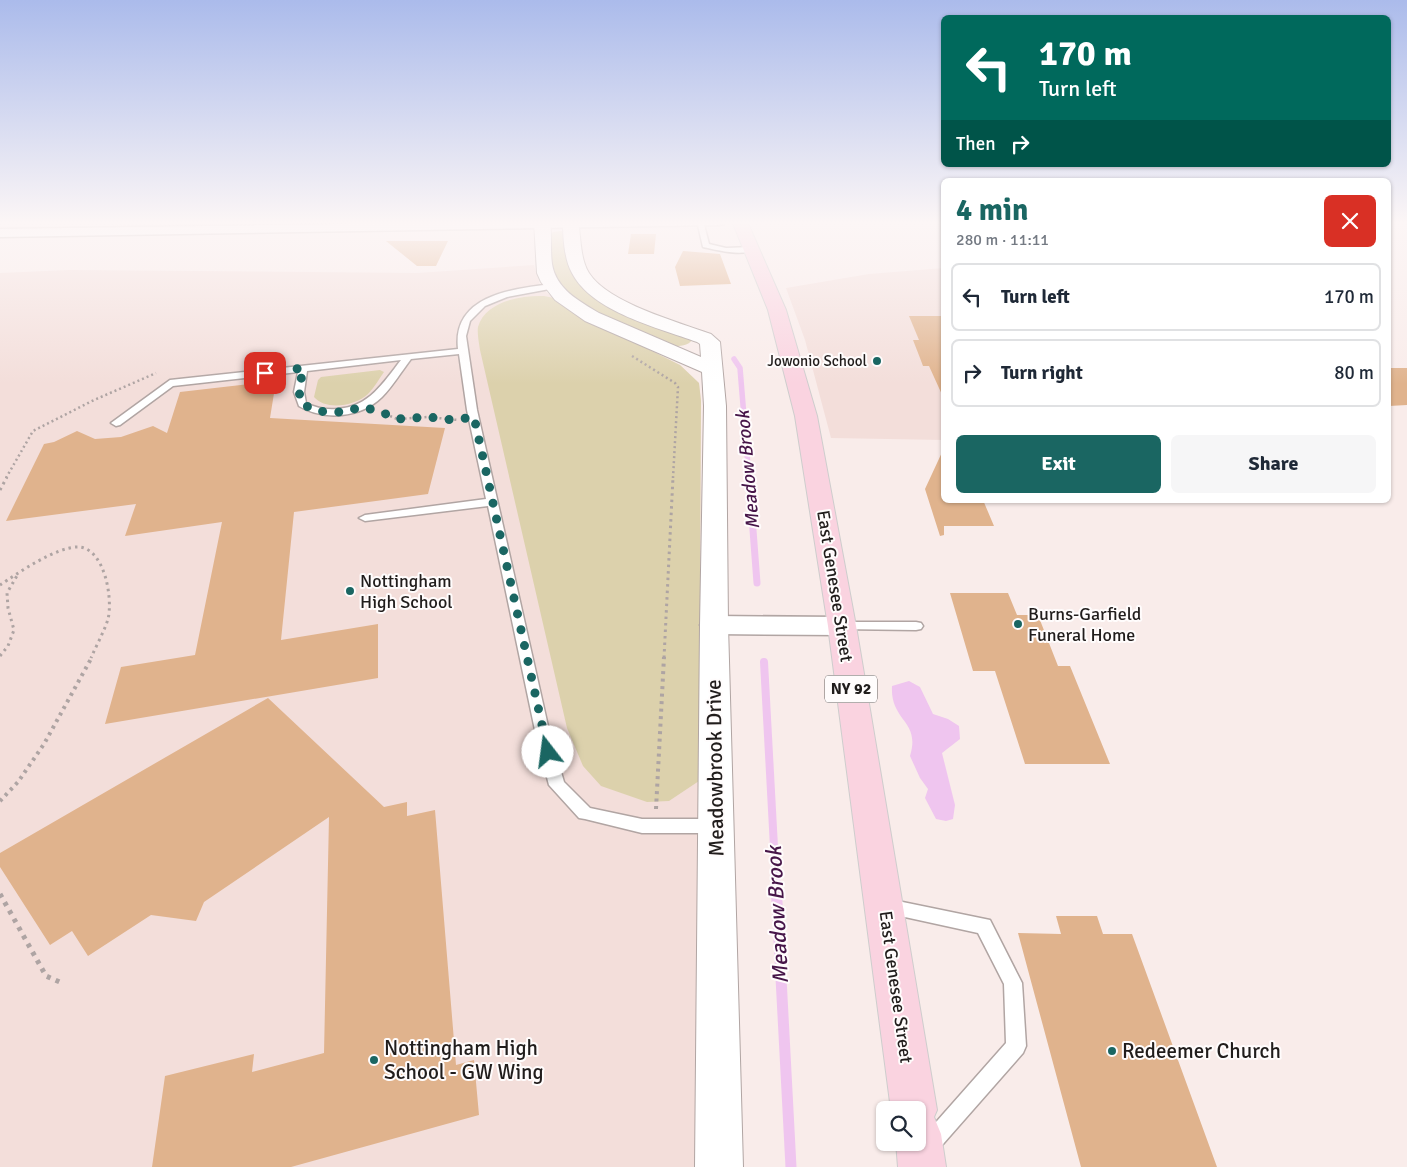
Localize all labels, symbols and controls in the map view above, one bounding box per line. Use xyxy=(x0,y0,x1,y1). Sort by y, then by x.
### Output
text: 170 m xyxy=(1039,32,1132,75)
icon: left xyxy=(956,35,1021,100)
text: Turn left xyxy=(1039,75,1117,102)
icon: right xyxy=(1006,130,1034,158)
text: Then xyxy=(956,132,996,156)
text: 4 min xyxy=(956,192,1028,229)
button: close xyxy=(1324,195,1376,247)
text: 280 m · 11:11 xyxy=(956,230,1049,250)
icon: left xyxy=(958,283,986,311)
text: Turn left xyxy=(1001,285,1070,309)
text: 170 m xyxy=(1324,285,1374,309)
pin xyxy=(244,352,286,394)
place label: Jowonio School xyxy=(767,352,867,370)
marker: Jowonio School xyxy=(871,355,883,367)
icon: arrive xyxy=(251,359,279,387)
icon: right xyxy=(958,359,986,387)
text: Turn right xyxy=(1001,361,1083,385)
text: 80 m xyxy=(1334,361,1374,385)
water label: Meadow Brook xyxy=(731,408,765,530)
button: Exit xyxy=(956,435,1161,493)
button: Share xyxy=(1171,435,1376,493)
street label: East Genesee Street xyxy=(812,508,858,664)
place label: Nottingham High School xyxy=(360,570,453,613)
marker: Nottingham High School xyxy=(344,585,356,597)
place label: Burns-Garfield Funeral Home xyxy=(1028,603,1141,646)
marker: Burns-Garfield Funeral Home xyxy=(1012,618,1024,630)
road number: NY 92 xyxy=(825,676,877,702)
street label: Meadowbrook Drive xyxy=(700,679,730,857)
position arrow xyxy=(521,725,573,777)
water label: Meadow Brook xyxy=(760,843,794,985)
street label: East Genesee Street xyxy=(874,909,918,1065)
place label: Nottingham High School - GW Wing xyxy=(384,1035,544,1085)
place label: Redeemer Church xyxy=(1122,1038,1281,1064)
marker: Redeemer Church xyxy=(1106,1045,1118,1057)
marker: Nottingham High School - GW Wing xyxy=(368,1054,380,1066)
map controls xyxy=(876,1101,926,1151)
button: search xyxy=(876,1101,926,1151)

